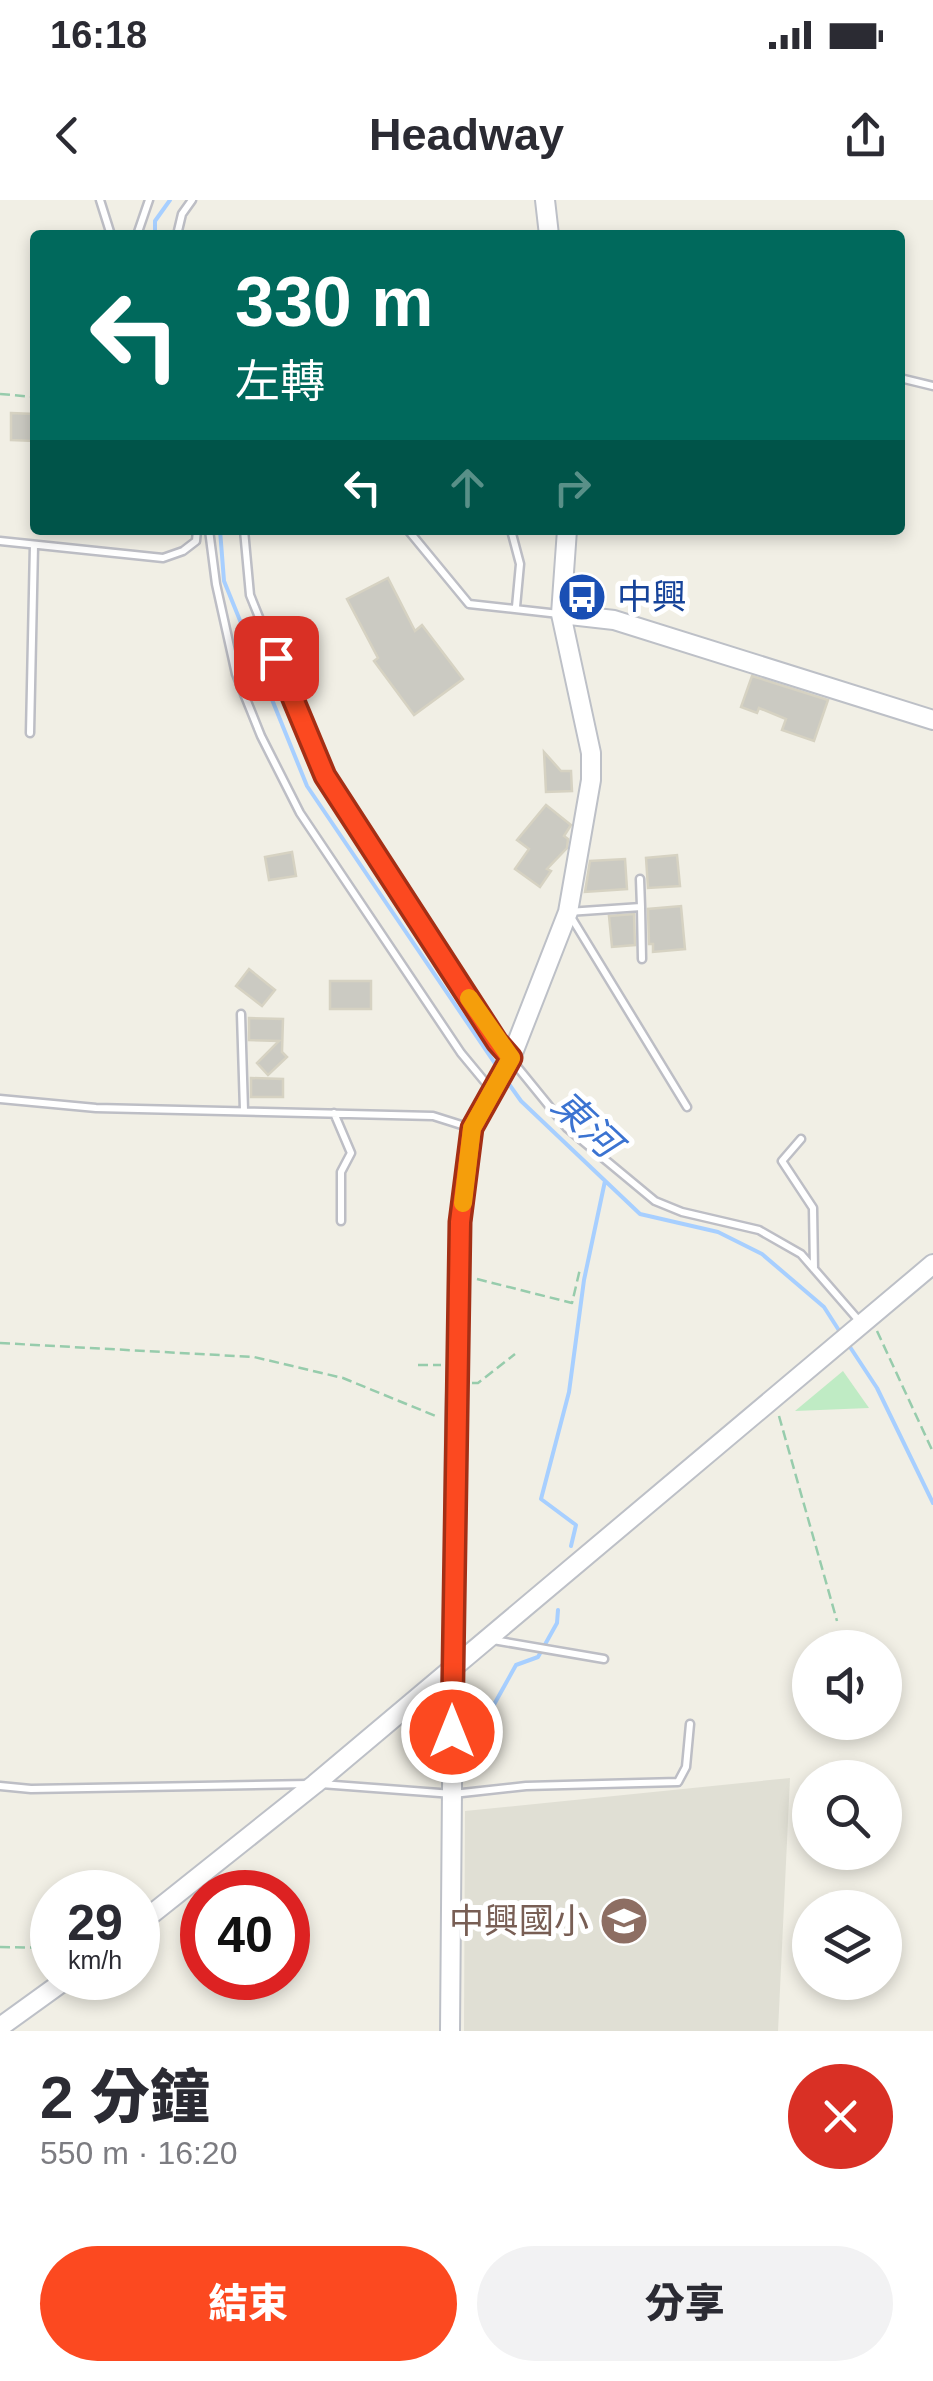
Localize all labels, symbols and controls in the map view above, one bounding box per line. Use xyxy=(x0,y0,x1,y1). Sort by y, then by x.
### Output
text: 16:18 xyxy=(50,14,147,56)
icon: back xyxy=(40,108,95,163)
icon: share xyxy=(838,108,893,163)
text: Headway xyxy=(369,109,564,160)
text: 330 m xyxy=(235,263,433,341)
icon: left xyxy=(70,270,200,400)
text: 左轉 xyxy=(235,356,325,407)
icon: left xyxy=(335,460,390,515)
icon: ahead xyxy=(440,460,495,515)
icon: right xyxy=(545,460,600,515)
bus stop icon: 中興 xyxy=(556,571,608,623)
place label: 中興 xyxy=(617,577,687,616)
pin xyxy=(234,616,319,701)
icon: arrive xyxy=(249,631,304,686)
water label: 東河 xyxy=(544,1083,633,1170)
map controls xyxy=(792,1630,902,2000)
button: sound xyxy=(792,1630,902,1740)
position arrow xyxy=(400,1680,504,1784)
button: search xyxy=(792,1760,902,1870)
speed limit sign: 40 xyxy=(180,1870,310,2000)
button: layers xyxy=(792,1890,902,2000)
text: 29 xyxy=(67,1895,123,1951)
school or university icon: 中興國小 xyxy=(598,1895,650,1947)
place label: 中興國小 xyxy=(449,1901,589,1940)
text: km/h xyxy=(68,1946,122,1974)
text: 2 分鐘 xyxy=(40,2064,210,2131)
button: close xyxy=(788,2064,893,2169)
text: 550 m · 16:20 xyxy=(40,2135,237,2171)
button: 結束 xyxy=(40,2246,457,2361)
button: 分享 xyxy=(477,2246,893,2361)

